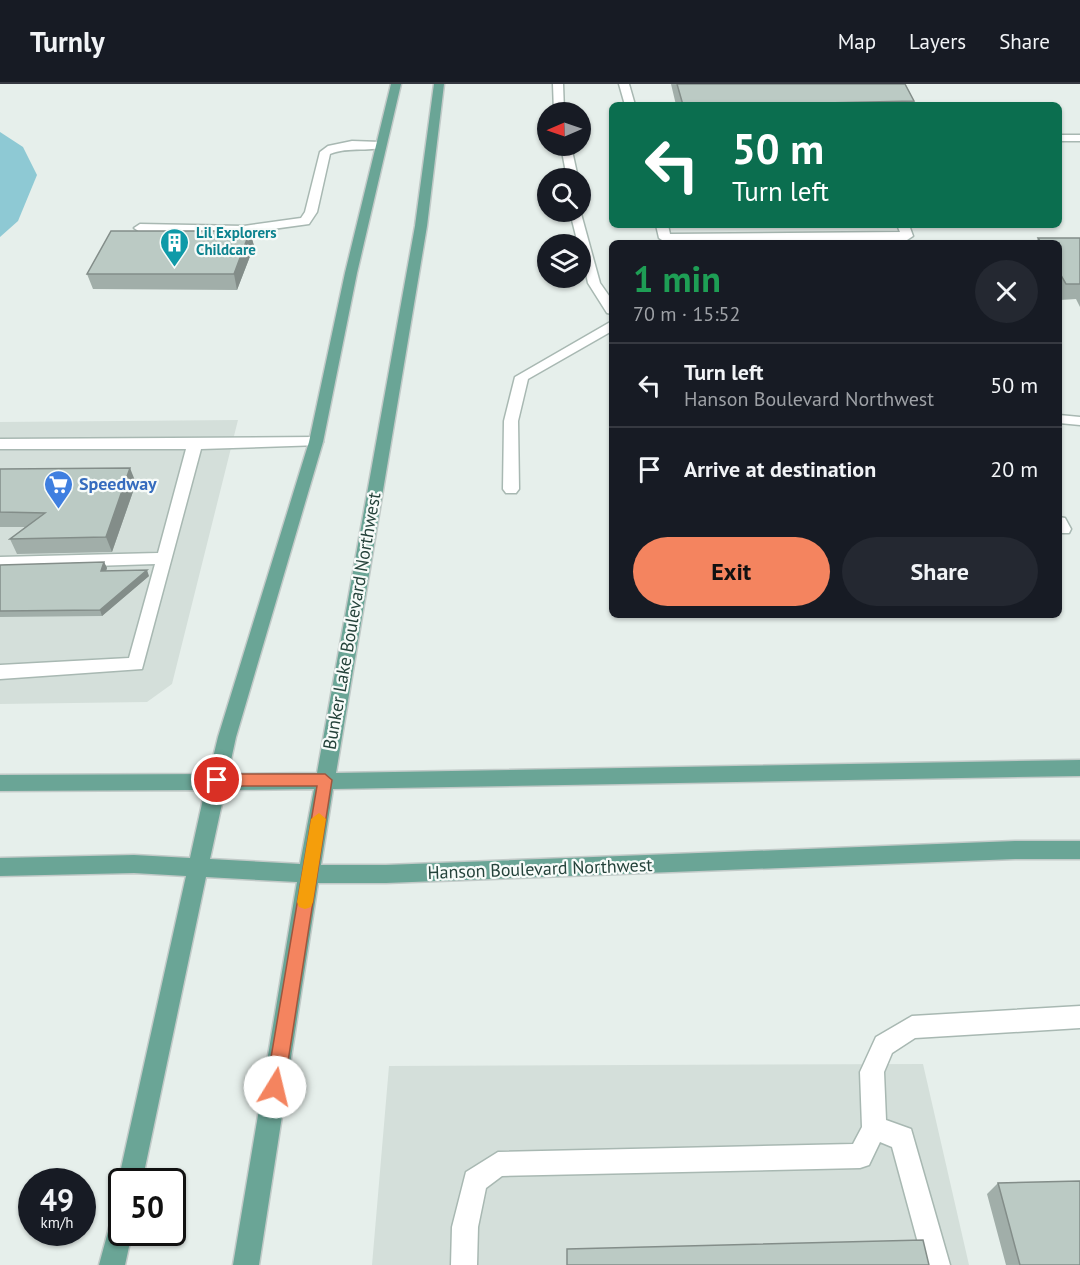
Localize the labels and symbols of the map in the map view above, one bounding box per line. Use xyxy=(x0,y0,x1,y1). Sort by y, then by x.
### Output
north arrow xyxy=(537,102,591,156)
place label: Lil Explorers Childcare xyxy=(196,223,277,259)
building icon: Lil Explorers Childcare xyxy=(159,226,191,268)
supermarket icon: Speedway xyxy=(42,468,74,510)
place label: Speedway xyxy=(79,472,157,495)
street label: Bunker Lake Boulevard Northwest xyxy=(318,490,386,751)
pin xyxy=(191,754,242,805)
street label: Hanson Boulevard Northwest xyxy=(427,853,653,884)
position arrow xyxy=(243,1055,307,1119)
speed limit sign: 50 xyxy=(108,1168,186,1246)

